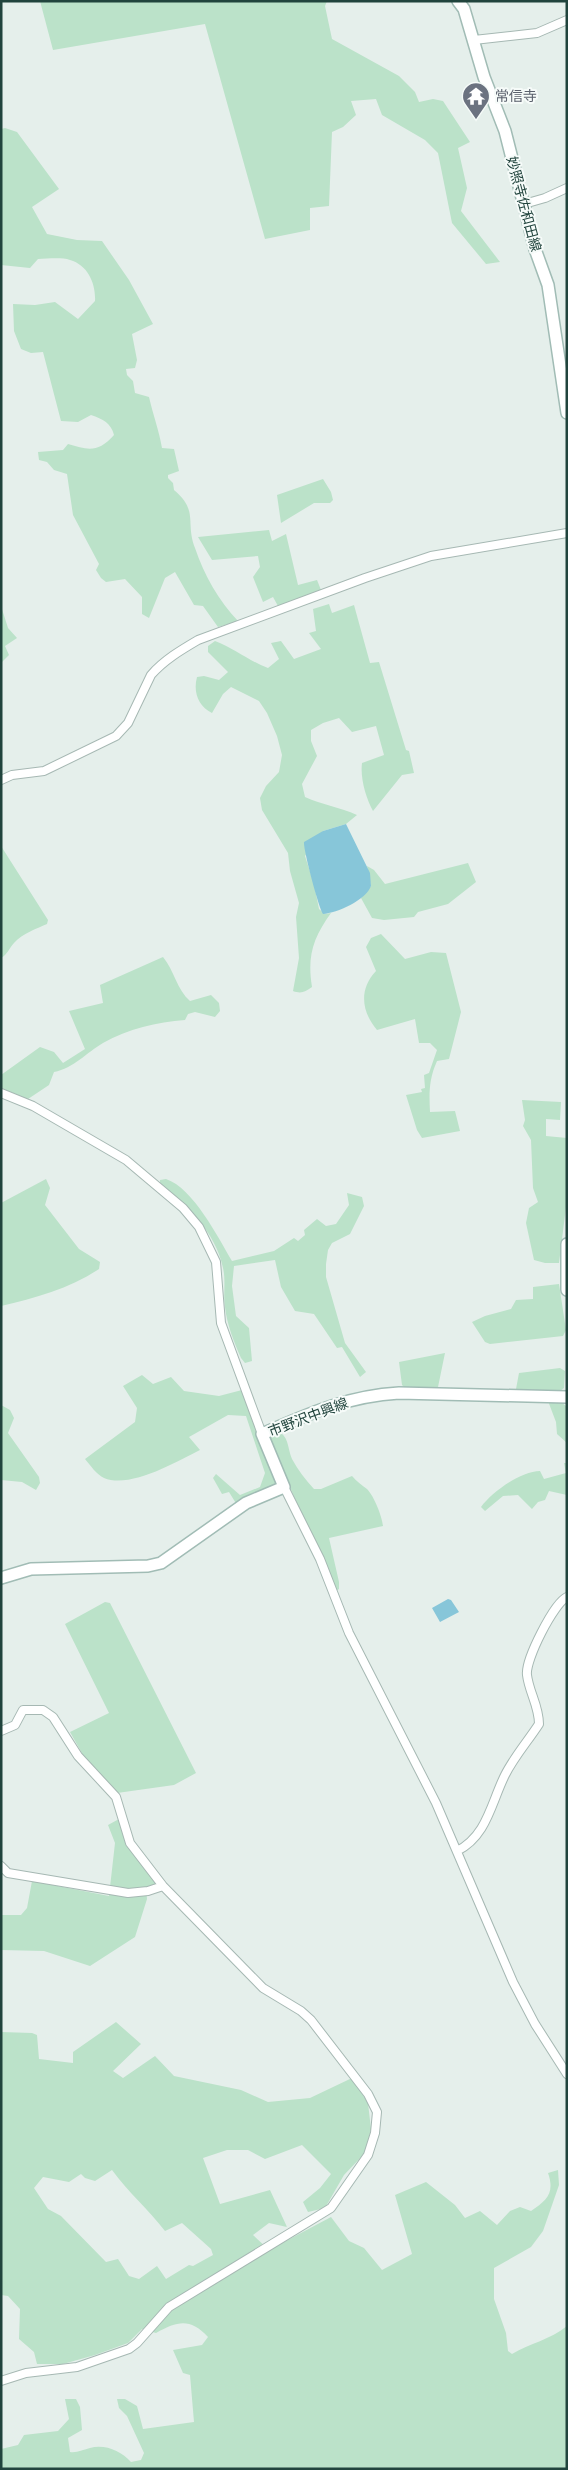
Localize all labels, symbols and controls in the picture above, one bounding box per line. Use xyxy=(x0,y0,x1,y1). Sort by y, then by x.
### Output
temple icon: 常信寺 xyxy=(461,81,491,120)
place label: 常信寺 xyxy=(495,87,537,104)
street label: 妙照寺佐和田線 xyxy=(504,154,545,253)
street label: 市野沢中興線 xyxy=(266,1394,350,1440)

